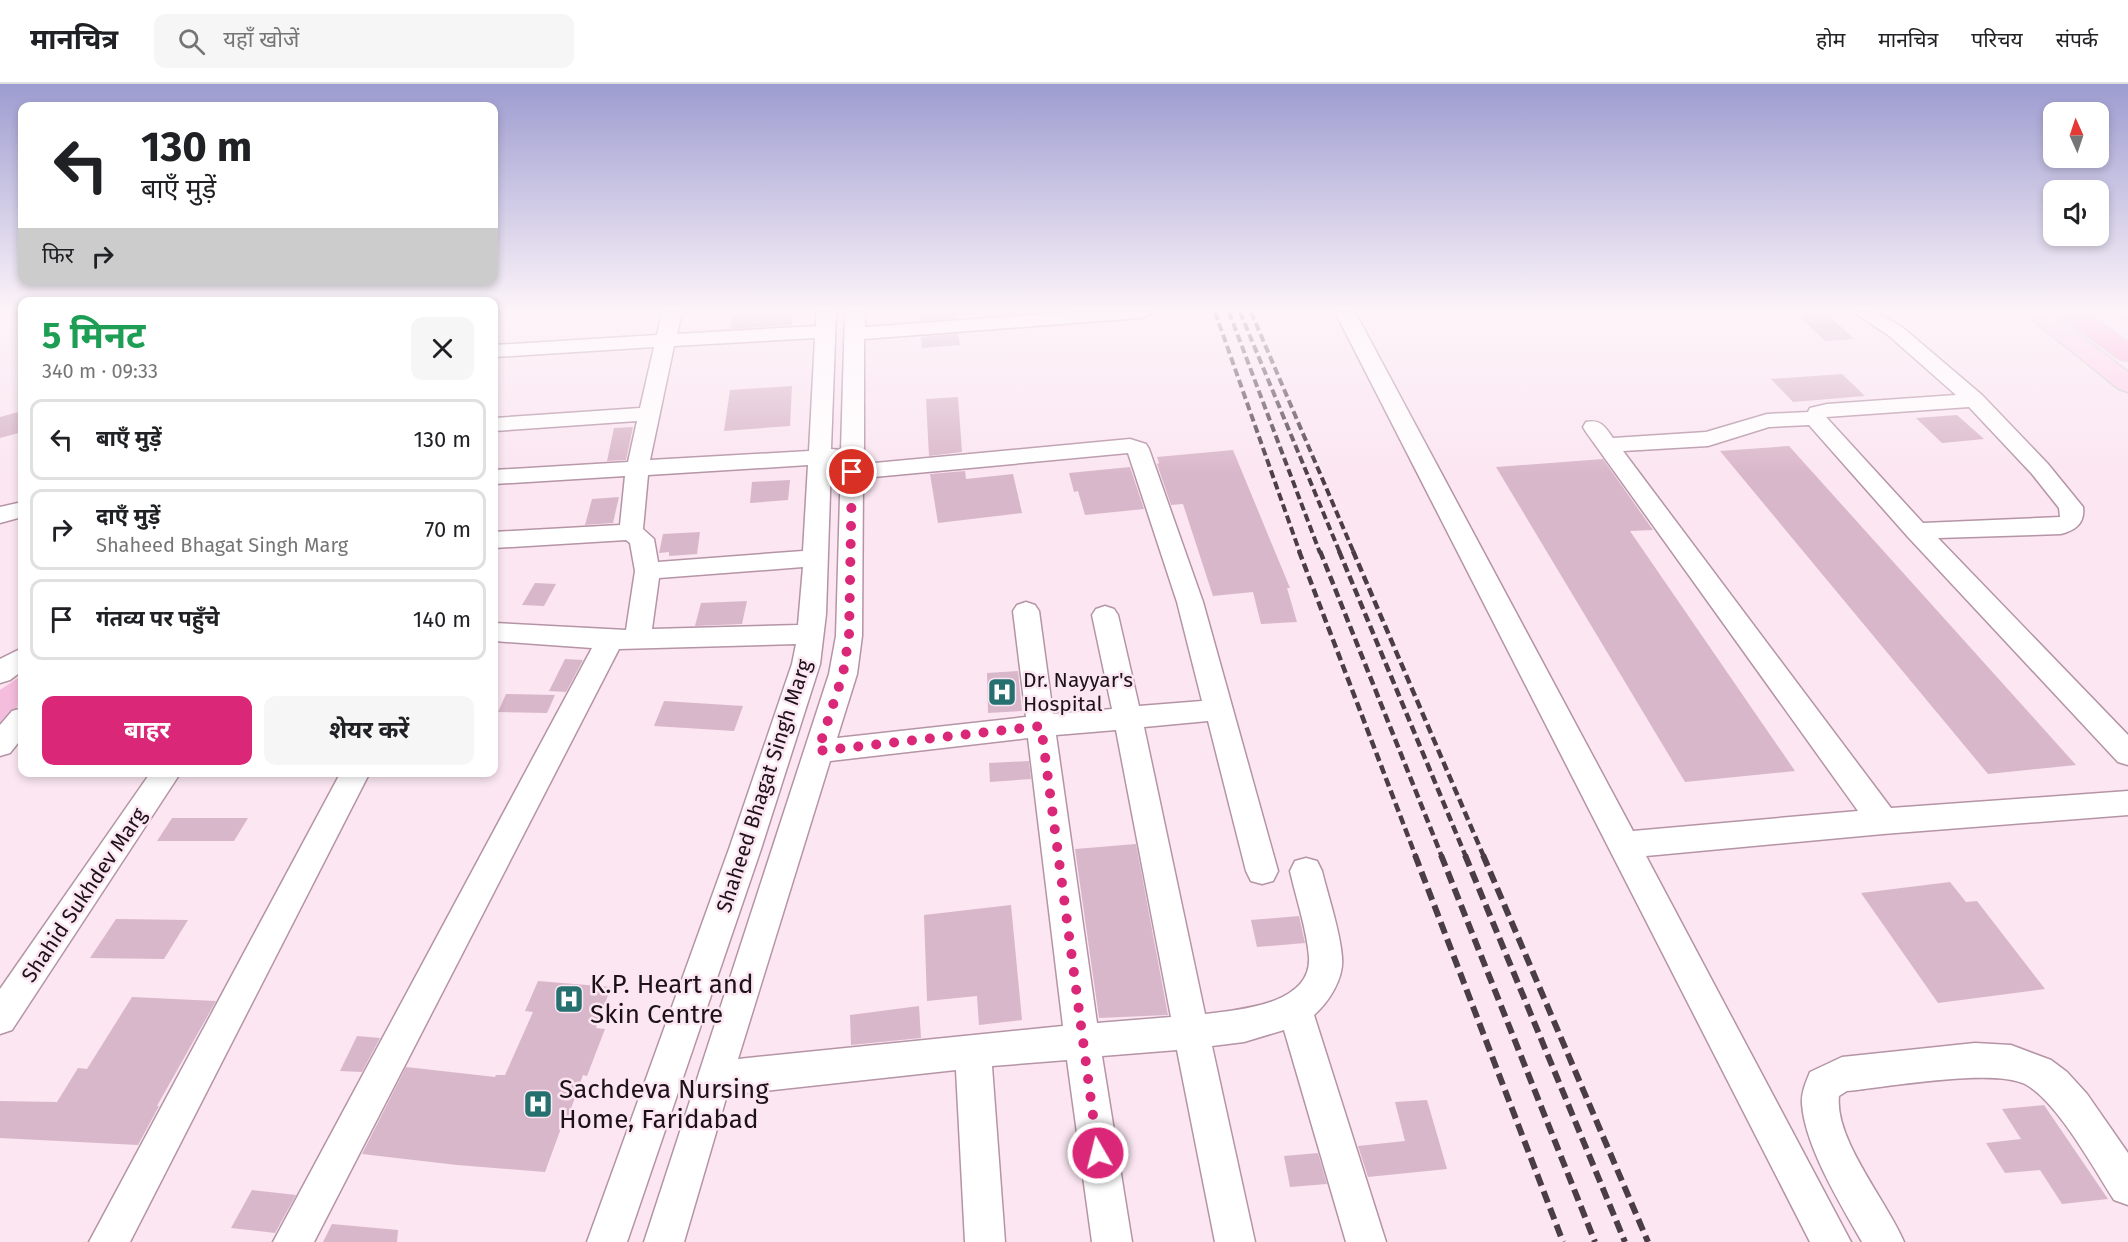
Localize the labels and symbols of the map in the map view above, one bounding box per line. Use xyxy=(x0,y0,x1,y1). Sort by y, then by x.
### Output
north arrow xyxy=(2043,102,2109,168)
pin xyxy=(826,446,877,497)
street label: Shaheed Bhagat Singh Marg xyxy=(711,656,817,916)
place label: Dr. Nayyar's Hospital xyxy=(1023,667,1133,717)
hospital icon: Dr. Nayyar's Hospital xyxy=(986,676,1018,708)
street label: Shahid Sukhdev Marg xyxy=(16,803,152,987)
place label: K.P. Heart and Skin Centre xyxy=(590,969,754,1030)
hospital icon: K.P. Heart and Skin Centre xyxy=(553,983,585,1015)
place label: Sachdeva Nursing Home, Faridabad xyxy=(559,1074,769,1135)
hospital icon: Sachdeva Nursing Home, Faridabad xyxy=(522,1088,554,1120)
position arrow xyxy=(1066,1121,1130,1185)

